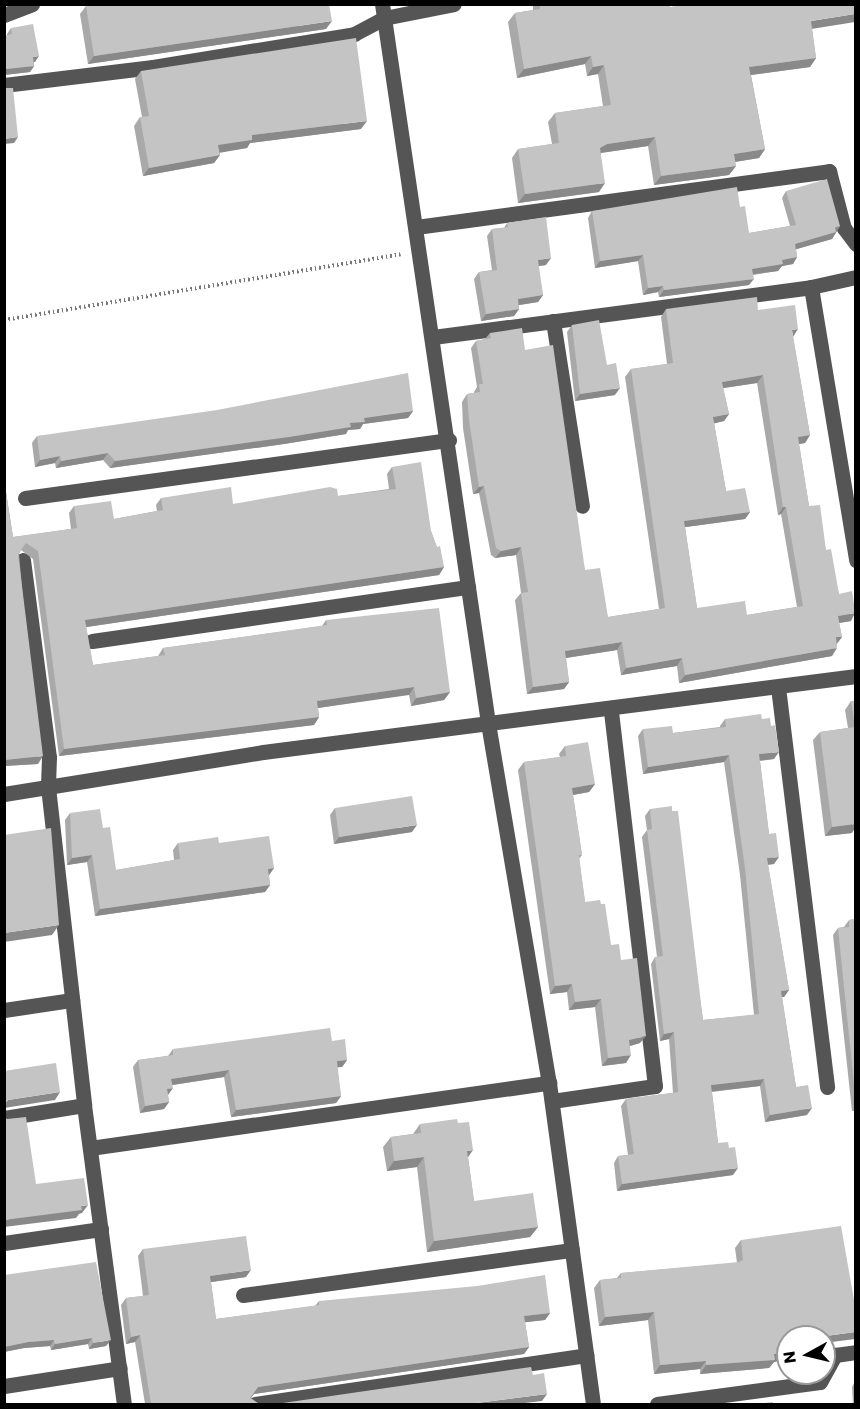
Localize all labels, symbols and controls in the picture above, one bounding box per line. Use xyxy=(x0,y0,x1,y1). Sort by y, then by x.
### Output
north arrow xyxy=(776,1325,836,1385)
text: N xyxy=(777,1350,802,1365)

